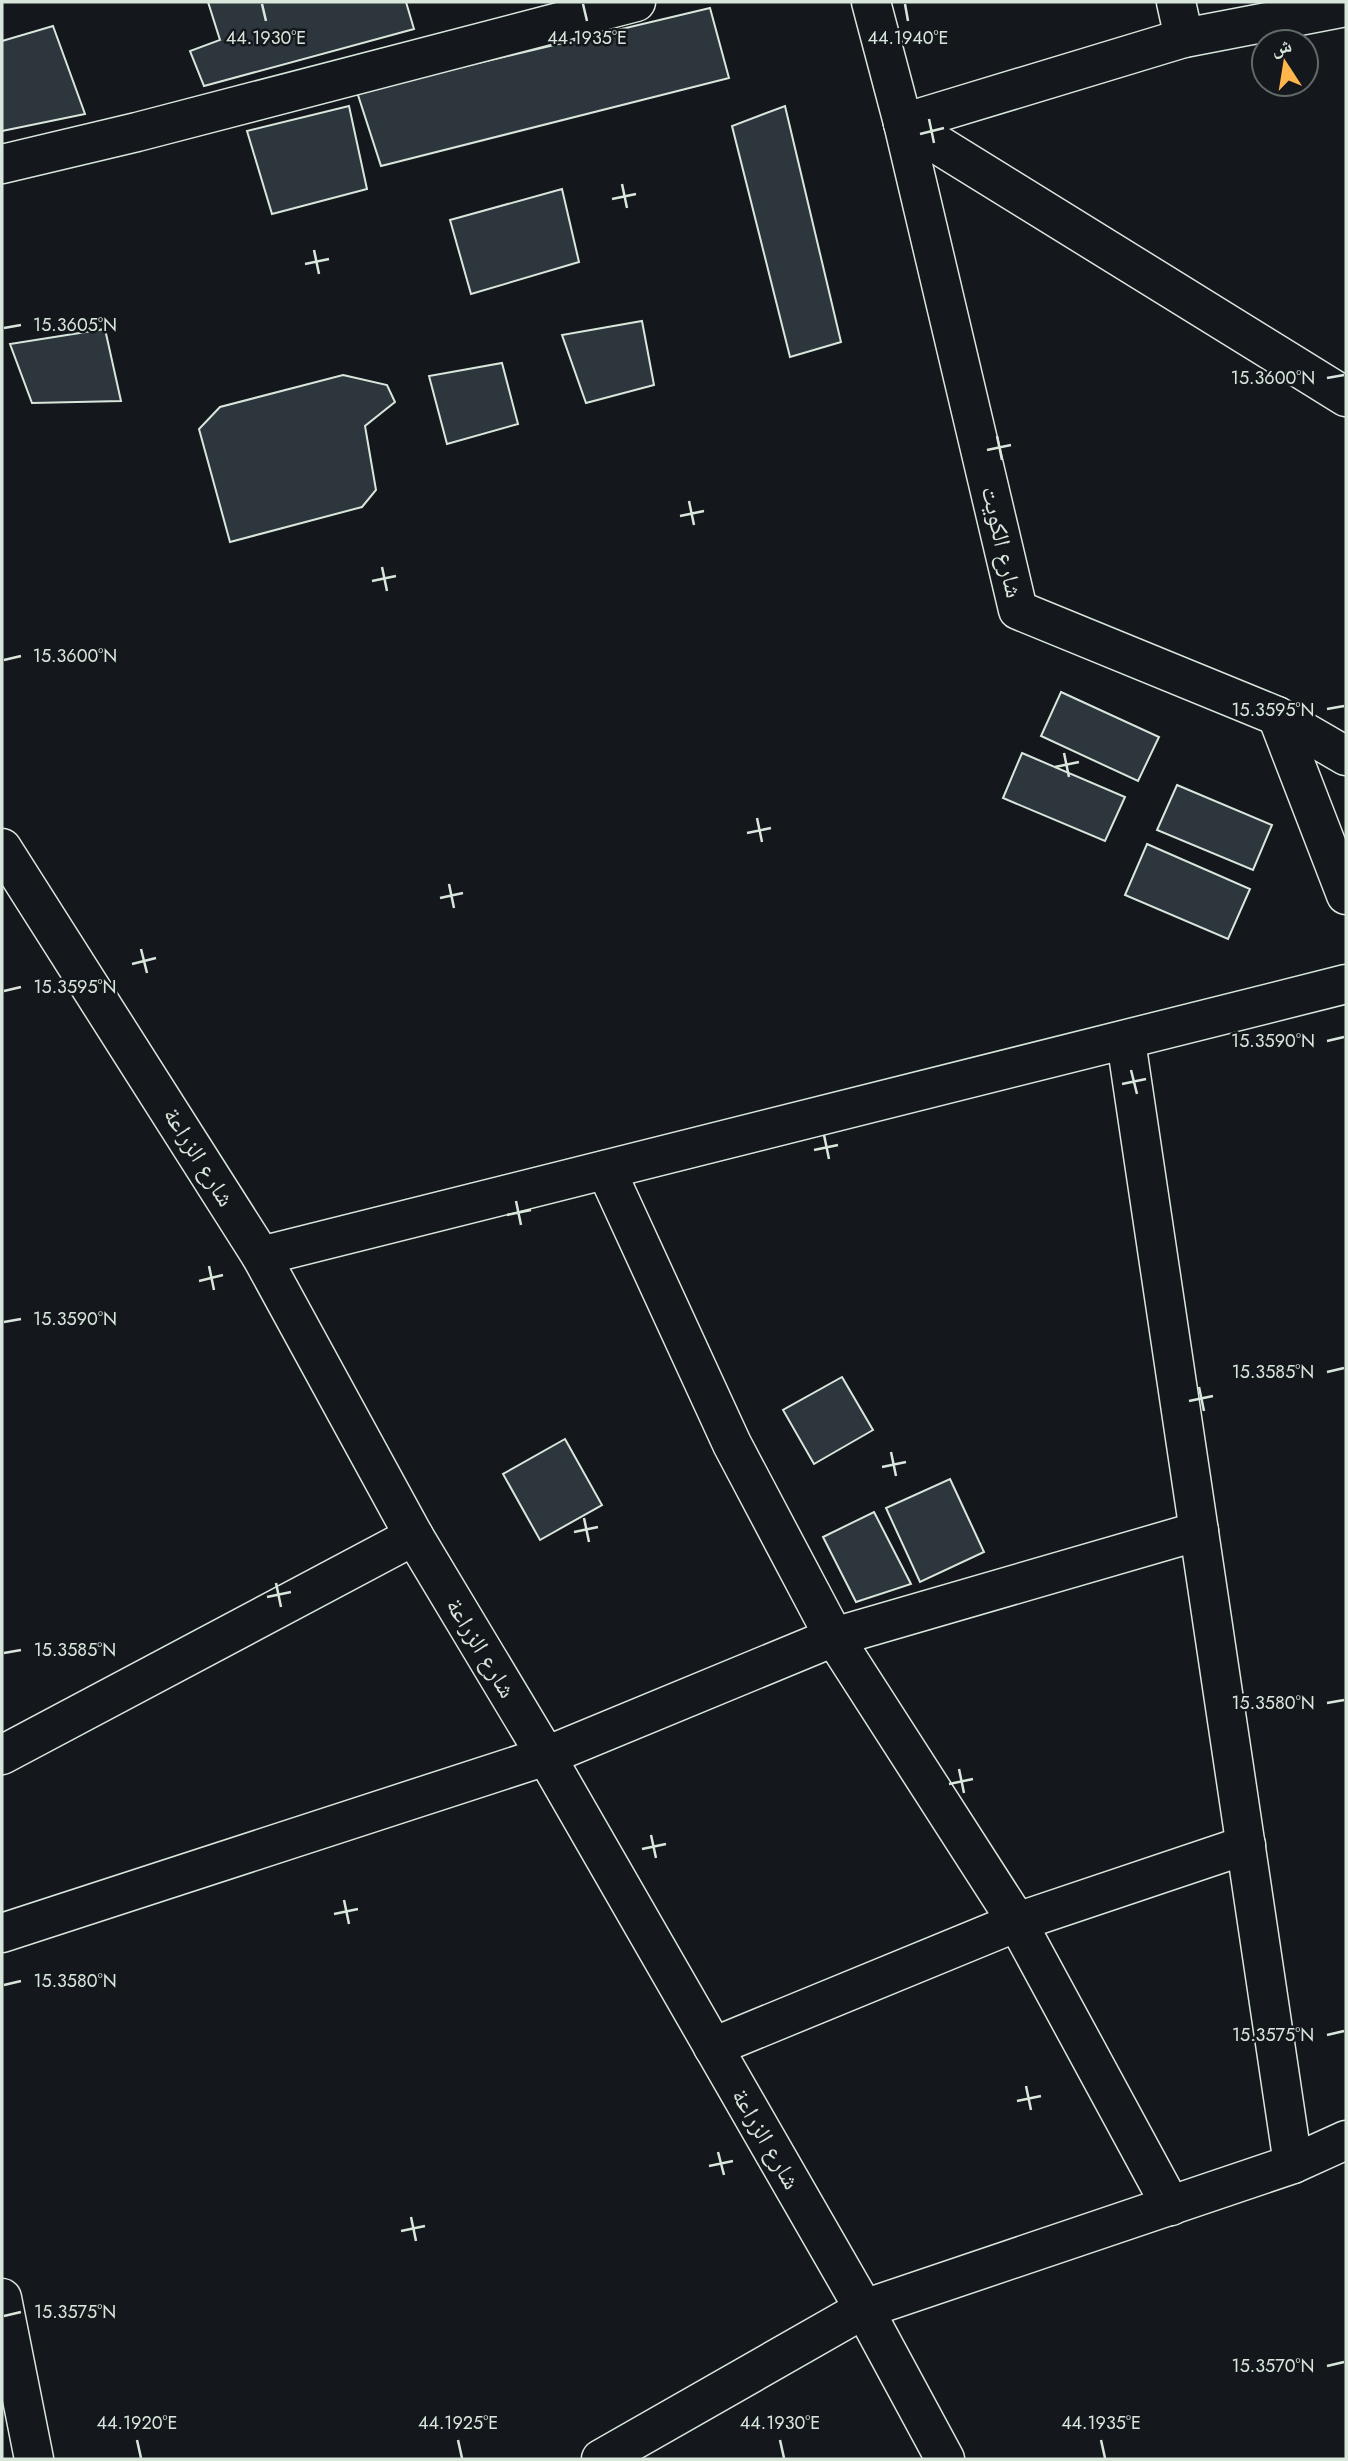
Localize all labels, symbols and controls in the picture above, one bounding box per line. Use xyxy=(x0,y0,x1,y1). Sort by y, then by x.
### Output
text: 44.1930°E xyxy=(226,25,306,51)
text: 44.1935°E xyxy=(547,25,627,51)
text: 44.1940°E xyxy=(867,25,949,51)
north arrow xyxy=(1250,28,1320,98)
text: ش xyxy=(1269,32,1294,62)
text: 15.3605°N xyxy=(33,312,117,338)
text: 15.3600°N xyxy=(1231,365,1315,391)
street label: شارع الكويت xyxy=(973,483,1032,601)
text: 15.3600°N xyxy=(33,643,117,669)
text: 15.3595°N xyxy=(1231,697,1315,723)
text: 15.3595°N xyxy=(33,974,117,1000)
text: 15.3590°N xyxy=(1231,1028,1315,1054)
street label: شارع الزراعة xyxy=(155,1100,244,1213)
text: 15.3590°N xyxy=(33,1306,117,1332)
text: 15.3585°N xyxy=(1232,1359,1314,1385)
street label: شارع الزراعة xyxy=(438,1591,525,1704)
text: 15.3585°N xyxy=(34,1637,116,1663)
text: 15.3580°N xyxy=(1231,1690,1315,1716)
text: 15.3580°N xyxy=(33,1968,117,1994)
text: 15.3575°N xyxy=(1232,2022,1314,2048)
street label: شارع الزراعة xyxy=(723,2082,809,2196)
text: 15.3575°N xyxy=(34,2299,116,2325)
text: 15.3570°N xyxy=(1232,2353,1314,2379)
text: 44.1920°E xyxy=(97,2410,177,2436)
text: 44.1925°E xyxy=(418,2410,498,2436)
text: 44.1930°E xyxy=(740,2410,820,2436)
text: 44.1935°E xyxy=(1061,2410,1141,2436)

